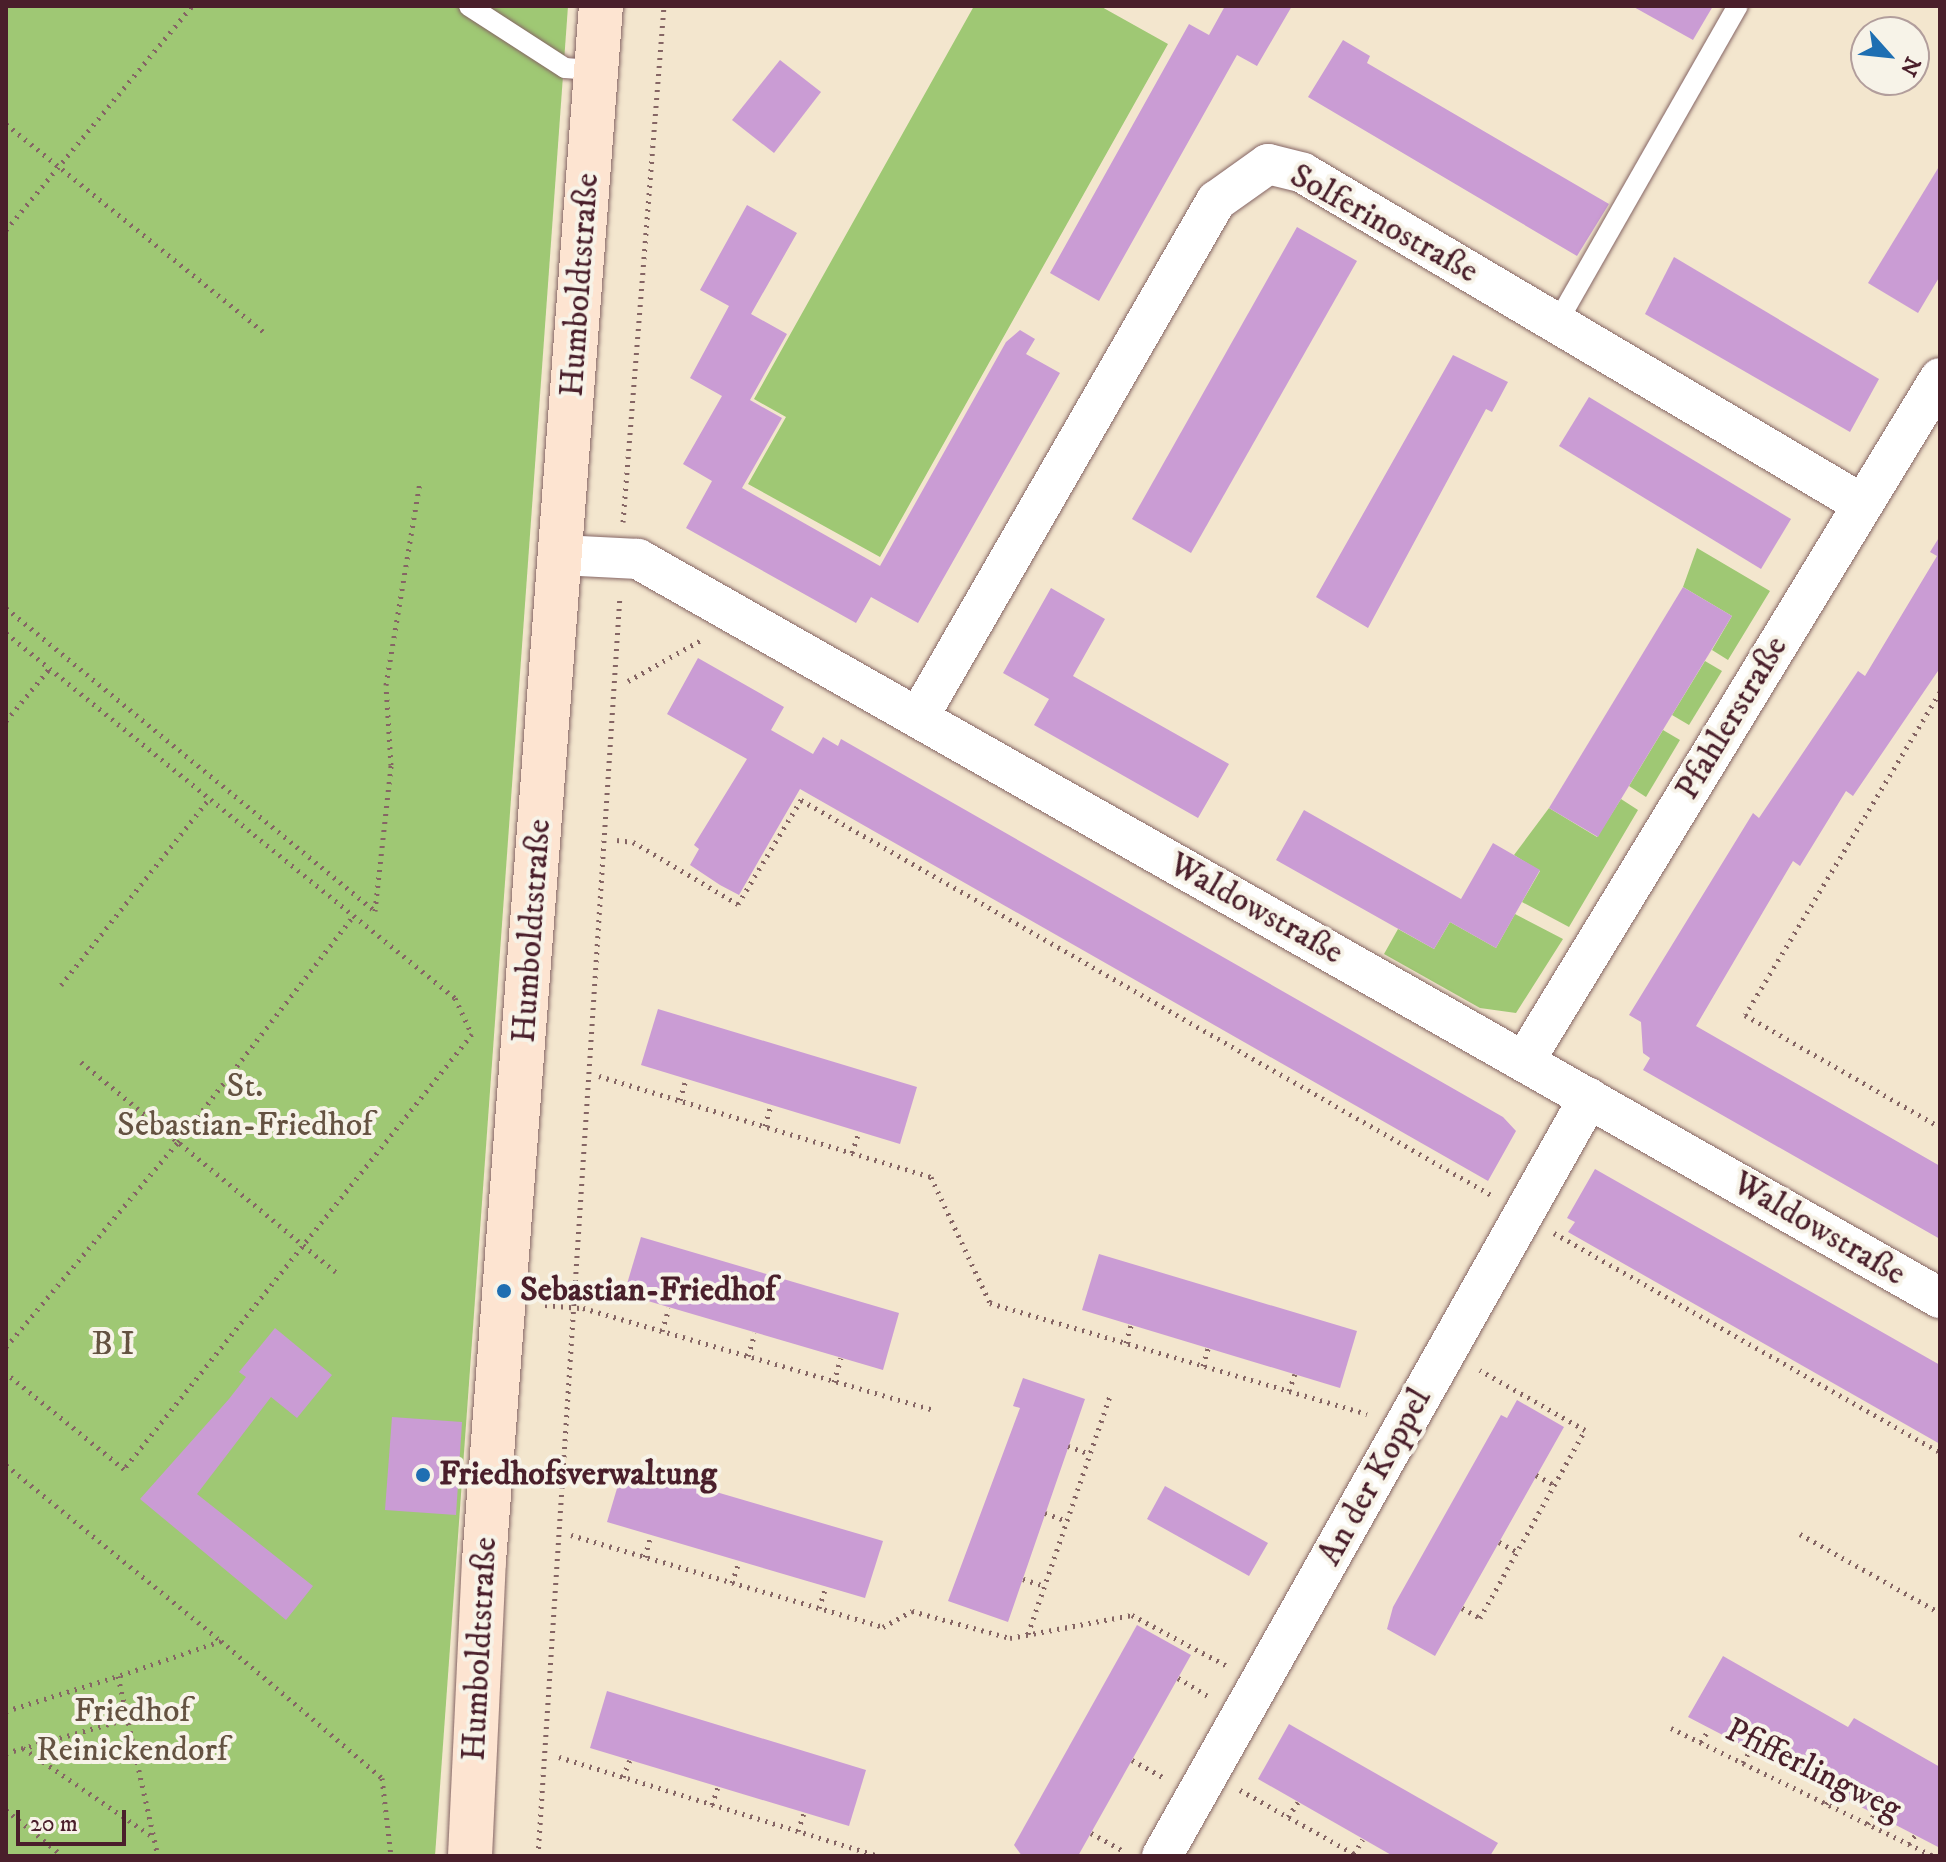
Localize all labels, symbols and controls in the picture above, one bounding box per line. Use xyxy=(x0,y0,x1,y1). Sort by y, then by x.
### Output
north arrow xyxy=(1850,16,1930,96)
text: N xyxy=(1894,52,1926,80)
street label: Solferinostraße xyxy=(1283,156,1485,292)
street label: Humboldtstraße xyxy=(552,172,608,398)
street label: Pfahlerstraße xyxy=(1667,629,1797,807)
street label: Humboldtstraße xyxy=(504,818,560,1044)
street label: Waldowstraße xyxy=(1162,844,1350,974)
park label: St. Sebastian-Friedhof xyxy=(117,1066,373,1146)
street label: Waldowstraße xyxy=(1725,1163,1913,1295)
place label: Sebastian-Friedhof xyxy=(520,1271,776,1311)
marker: Sebastian-Friedhof xyxy=(495,1282,513,1300)
park label: B I xyxy=(92,1325,134,1365)
street label: An der Koppel xyxy=(1310,1381,1440,1573)
place label: Friedhofsverwaltung xyxy=(439,1455,717,1495)
marker: Friedhofsverwaltung xyxy=(414,1466,432,1484)
street label: Humboldtstraße xyxy=(454,1536,506,1762)
park label: Friedhof Reinickendorf xyxy=(36,1691,228,1770)
street label: Pfifferlingweg xyxy=(1718,1710,1908,1830)
scale bar xyxy=(20,1794,130,1844)
text: 20 m xyxy=(30,1809,78,1839)

